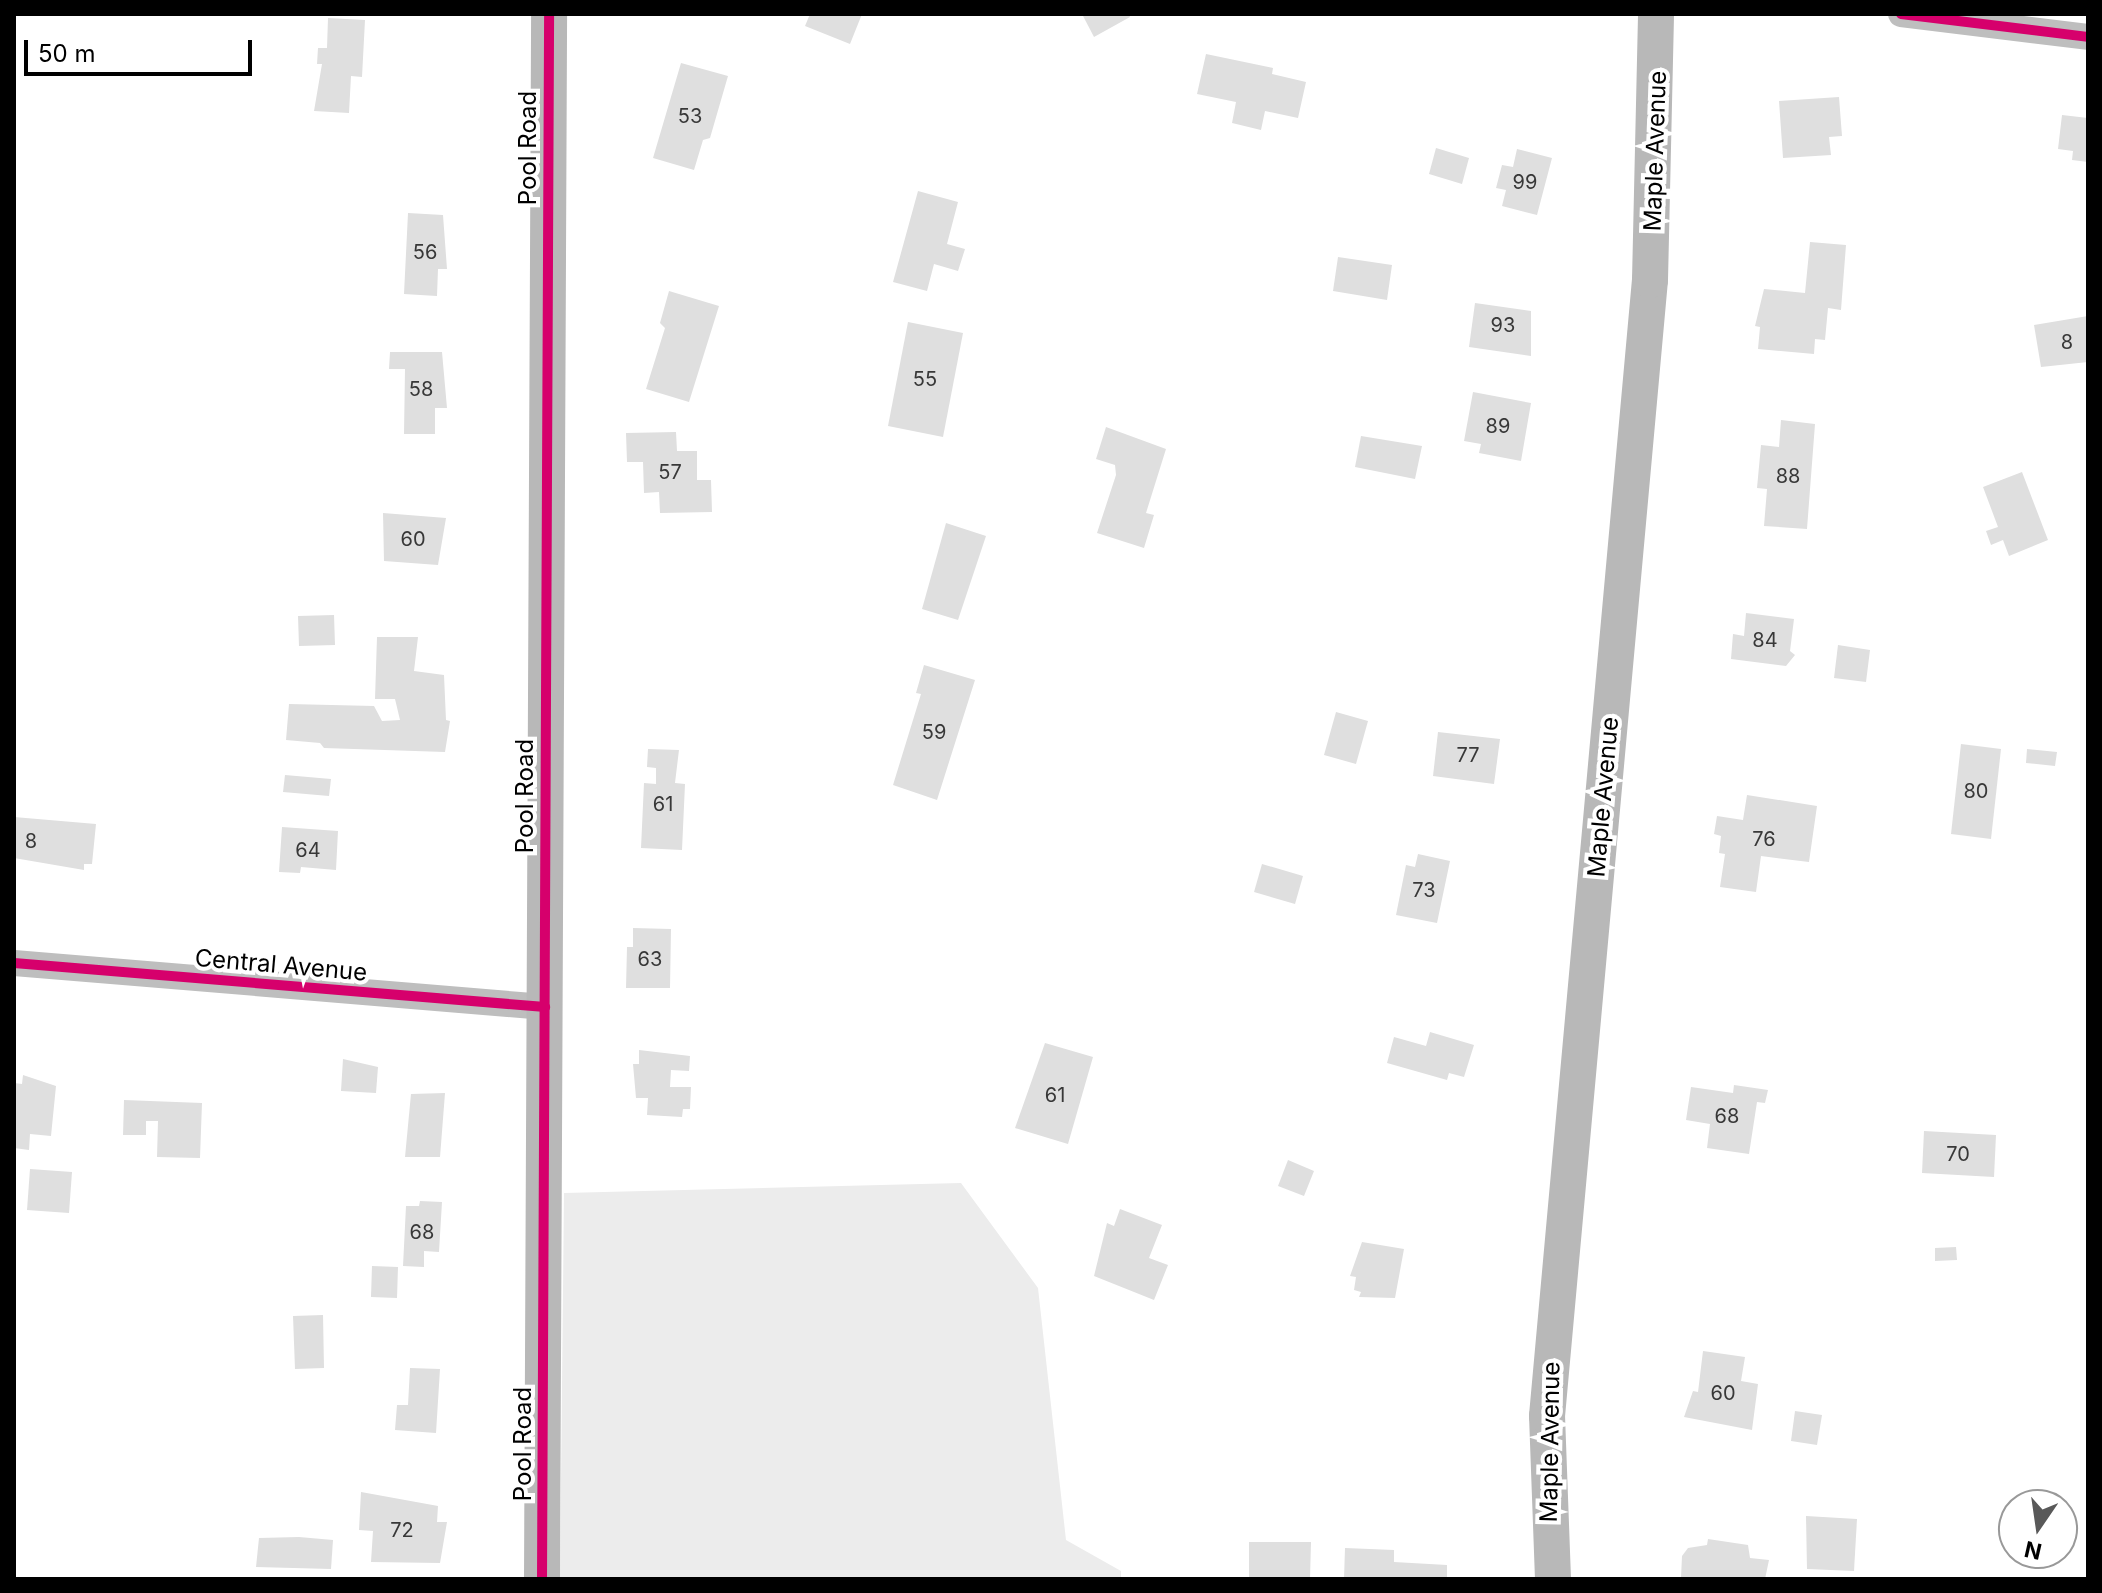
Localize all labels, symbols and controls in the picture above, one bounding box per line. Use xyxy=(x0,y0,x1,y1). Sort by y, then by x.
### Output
scale bar xyxy=(28,24,256,74)
text: 50 m xyxy=(38,39,96,68)
street label: Maple Avenue xyxy=(1638,70,1672,232)
street label: Pool Road xyxy=(514,91,542,205)
house number: 53 xyxy=(678,104,702,128)
house number: 99 xyxy=(1513,170,1537,194)
house number: 56 xyxy=(413,240,437,264)
house number: 93 xyxy=(1491,313,1515,337)
house number: 8 xyxy=(2061,330,2073,354)
house number: 55 xyxy=(913,367,937,391)
house number: 58 xyxy=(409,377,433,401)
house number: 89 xyxy=(1486,414,1510,438)
house number: 57 xyxy=(658,460,682,484)
house number: 88 xyxy=(1776,464,1800,488)
house number: 60 xyxy=(400,527,426,551)
house number: 84 xyxy=(1752,628,1778,652)
street label: Maple Avenue xyxy=(1582,716,1624,878)
house number: 59 xyxy=(922,720,946,744)
street label: Pool Road xyxy=(511,739,539,853)
house number: 77 xyxy=(1456,743,1480,767)
house number: 80 xyxy=(1964,779,1988,803)
house number: 61 xyxy=(653,792,673,816)
house number: 76 xyxy=(1752,827,1776,851)
house number: 8 xyxy=(25,829,37,853)
house number: 64 xyxy=(295,838,321,862)
house number: 73 xyxy=(1412,878,1436,902)
street label: Central Avenue xyxy=(194,943,368,987)
house number: 63 xyxy=(638,947,662,971)
house number: 61 xyxy=(1045,1083,1065,1107)
house number: 68 xyxy=(1715,1104,1739,1128)
house number: 70 xyxy=(1946,1142,1970,1166)
house number: 68 xyxy=(410,1220,434,1244)
street label: Maple Avenue xyxy=(1534,1361,1566,1523)
house number: 60 xyxy=(1710,1381,1736,1405)
street label: Pool Road xyxy=(509,1387,537,1501)
north arrow xyxy=(1998,1489,2078,1569)
house number: 72 xyxy=(390,1518,414,1542)
text: N xyxy=(2022,1536,2044,1565)

